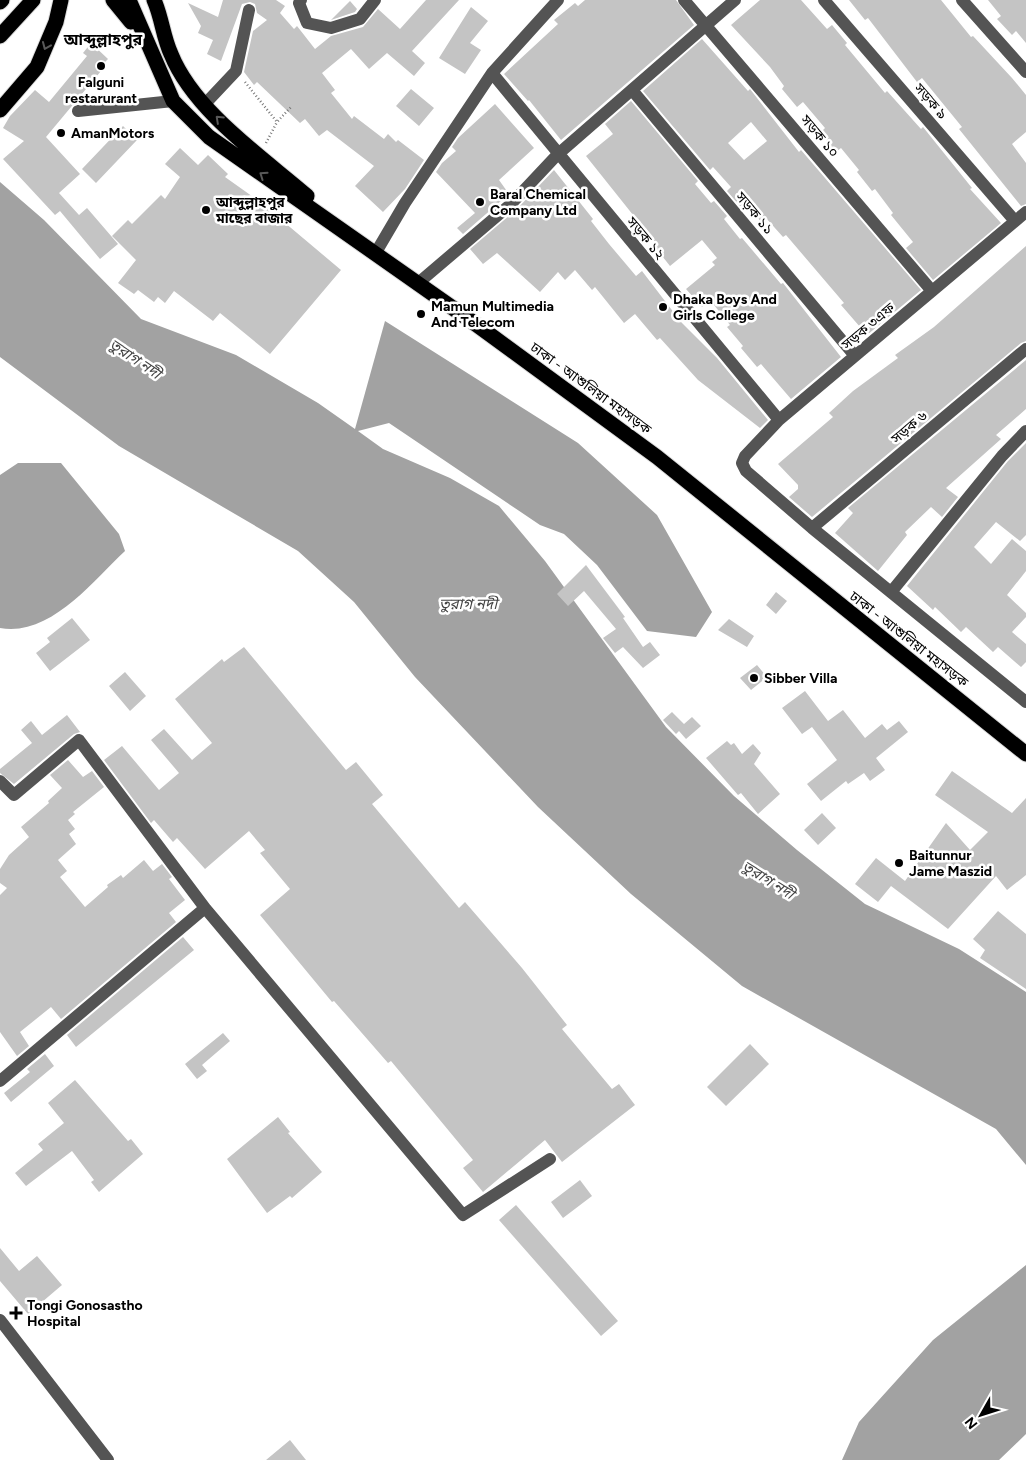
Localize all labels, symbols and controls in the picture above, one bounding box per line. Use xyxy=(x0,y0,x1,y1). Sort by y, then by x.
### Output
district label: আব্দুল্লাহপুর xyxy=(63,30,143,50)
one-way arrow xyxy=(41,41,52,50)
marker: Falguni restarurant xyxy=(95,60,107,72)
place label: Falguni restarurant xyxy=(65,74,137,107)
street label: সড়ক ৯ xyxy=(910,79,951,123)
street label: সড়ক ১০ xyxy=(796,111,842,161)
one-way arrow xyxy=(216,116,225,125)
place label: AmanMotors xyxy=(71,125,155,142)
marker: AmanMotors xyxy=(55,127,67,139)
one-way arrow xyxy=(260,173,269,181)
place label: Baral Chemical Company Ltd xyxy=(490,186,586,219)
street label: সড়ক ১১ xyxy=(731,188,777,238)
place label: আব্দুল্লাহপুর মাছের বাজার xyxy=(215,194,293,227)
marker: Baral Chemical Company Ltd xyxy=(474,196,486,208)
marker: আব্দুল্লাহপুর মাছের বাজার xyxy=(200,204,212,216)
street label: সড়ক ১২ xyxy=(622,213,669,263)
place label: Dhaka Boys And Girls College xyxy=(673,291,777,324)
place label: Mamun Multimedia And Telecom xyxy=(431,298,554,331)
street label: সড়ক ৩এফ xyxy=(838,299,898,354)
marker: Dhaka Boys And Girls College xyxy=(657,301,669,313)
marker: Mamun Multimedia And Telecom xyxy=(415,308,427,320)
water label: তুরাগ নদী xyxy=(106,335,167,385)
street label: ঢাকা - আশুলিয়া মহাসড়ক xyxy=(526,338,655,439)
street label: সড়ক ৬ xyxy=(887,407,931,448)
street label: ঢাকা - আশুলিয়া মহাসড়ক xyxy=(845,587,972,691)
water label: তুরাগ নদী xyxy=(439,595,500,613)
place label: Sibber Villa xyxy=(764,670,837,687)
marker: Sibber Villa xyxy=(748,672,760,684)
place label: Baitunnur Jame Maszid xyxy=(909,847,992,880)
water label: তুরাগ নদী xyxy=(738,857,800,905)
marker: Baitunnur Jame Maszid xyxy=(893,857,905,869)
place label: Tongi Gonosastho Hospital xyxy=(27,1297,143,1330)
marker: Tongi Gonosastho Hospital xyxy=(9,1306,23,1320)
north arrow xyxy=(956,1390,1006,1440)
text: N xyxy=(961,1413,981,1432)

